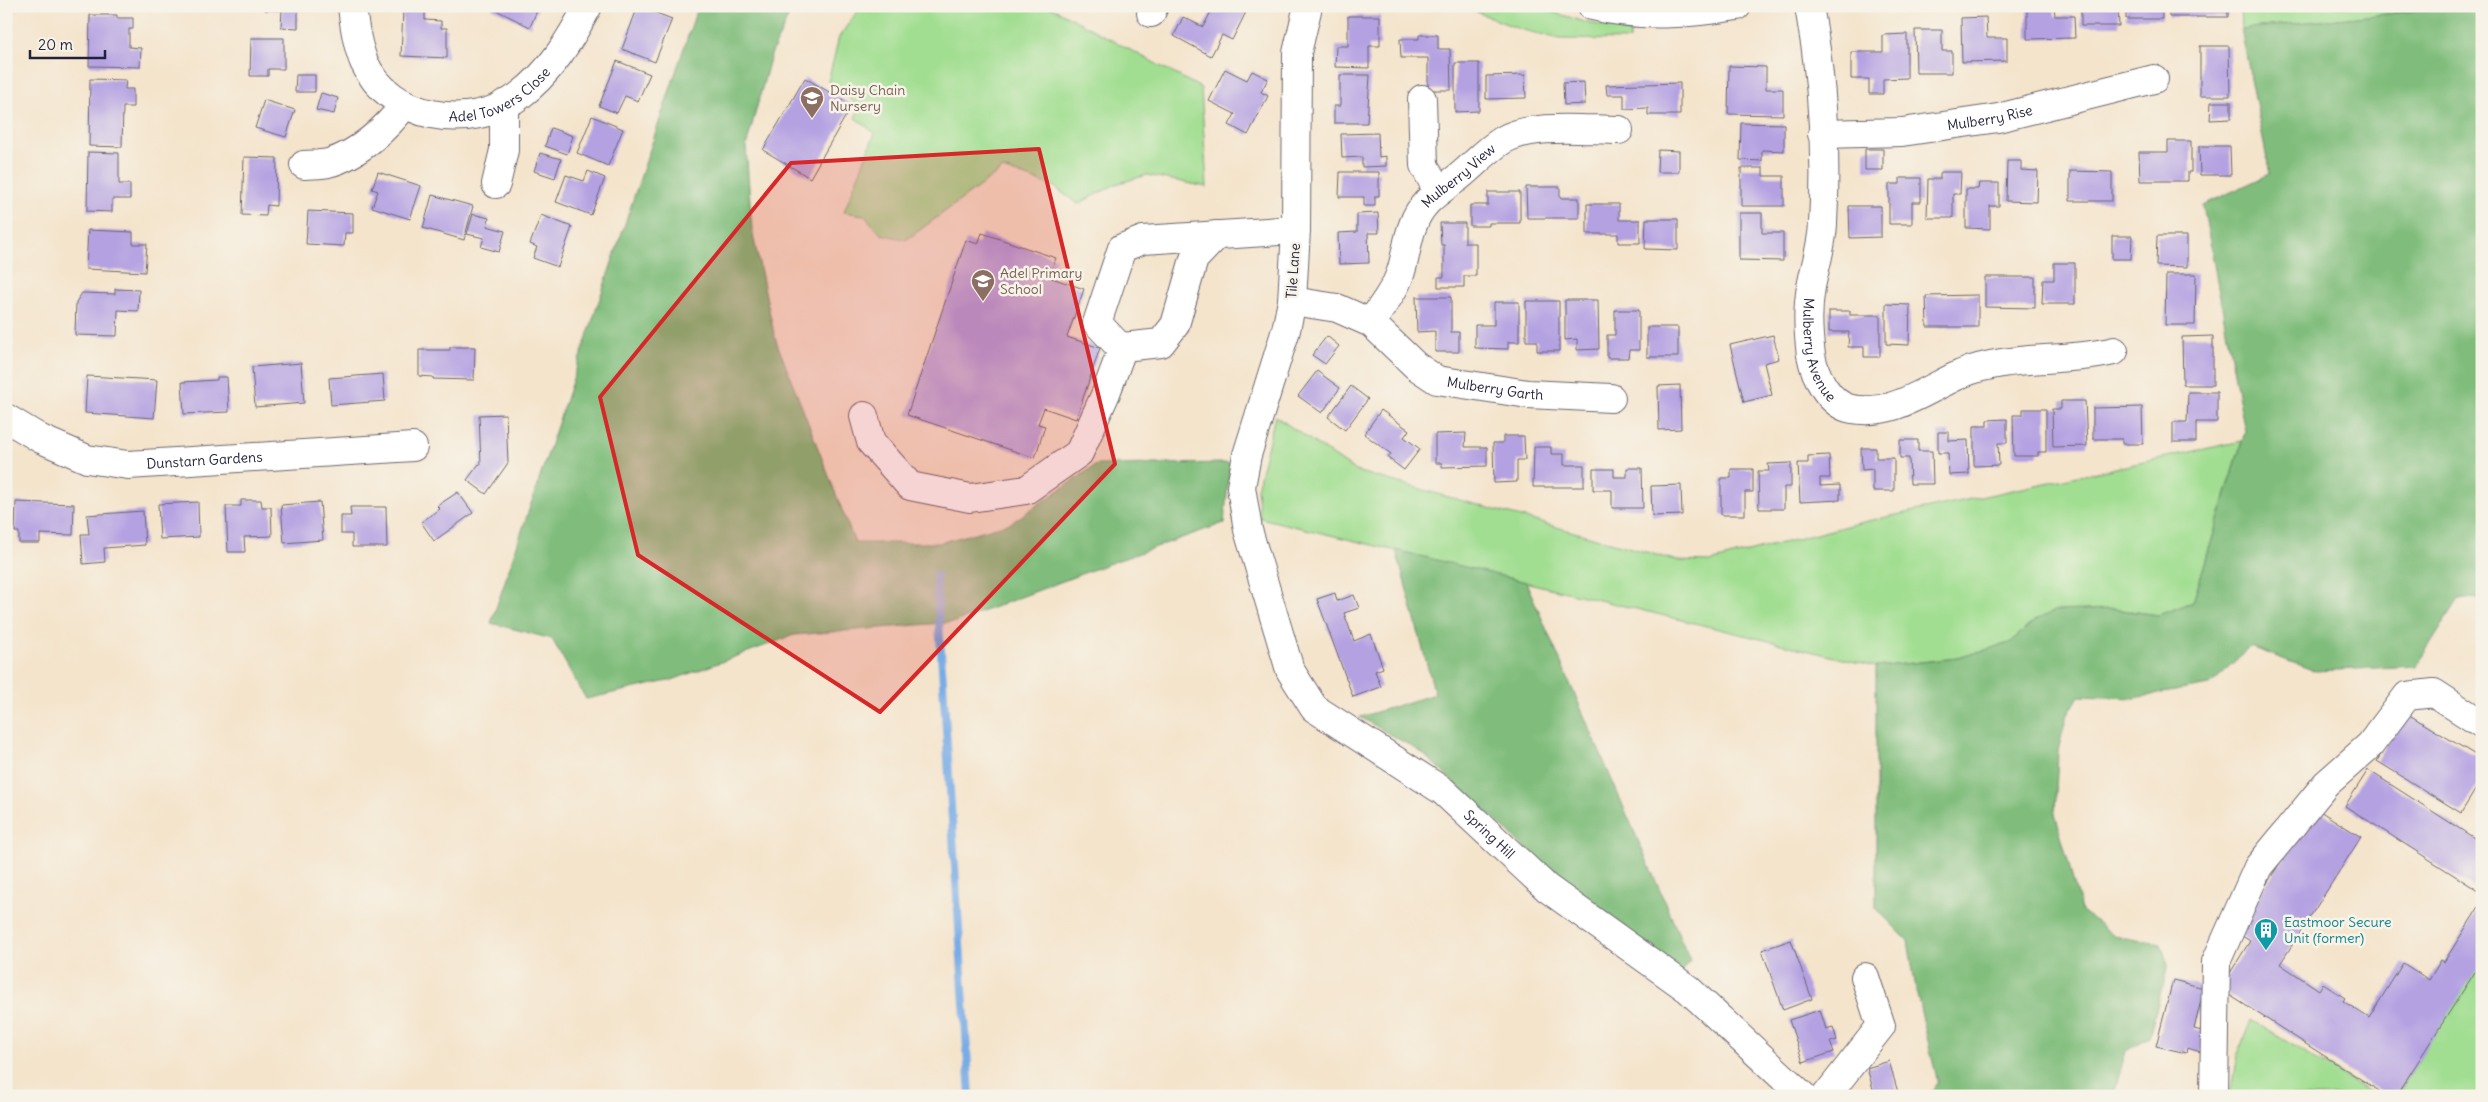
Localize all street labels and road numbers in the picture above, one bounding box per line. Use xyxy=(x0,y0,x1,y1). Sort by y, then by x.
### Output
street label: Adel Towers Close xyxy=(449,63,554,126)
street label: Mulberry Rise xyxy=(1946,101,2034,134)
street label: Mulberry View xyxy=(1417,140,1499,211)
street label: Tile Lane xyxy=(1282,243,1304,299)
street label: Mulberry Avenue xyxy=(1799,297,1840,406)
street label: Mulberry Garth xyxy=(1446,373,1544,404)
street label: Dunstarn Gardens xyxy=(146,448,263,473)
street label: Spring Hill xyxy=(1460,806,1519,862)

